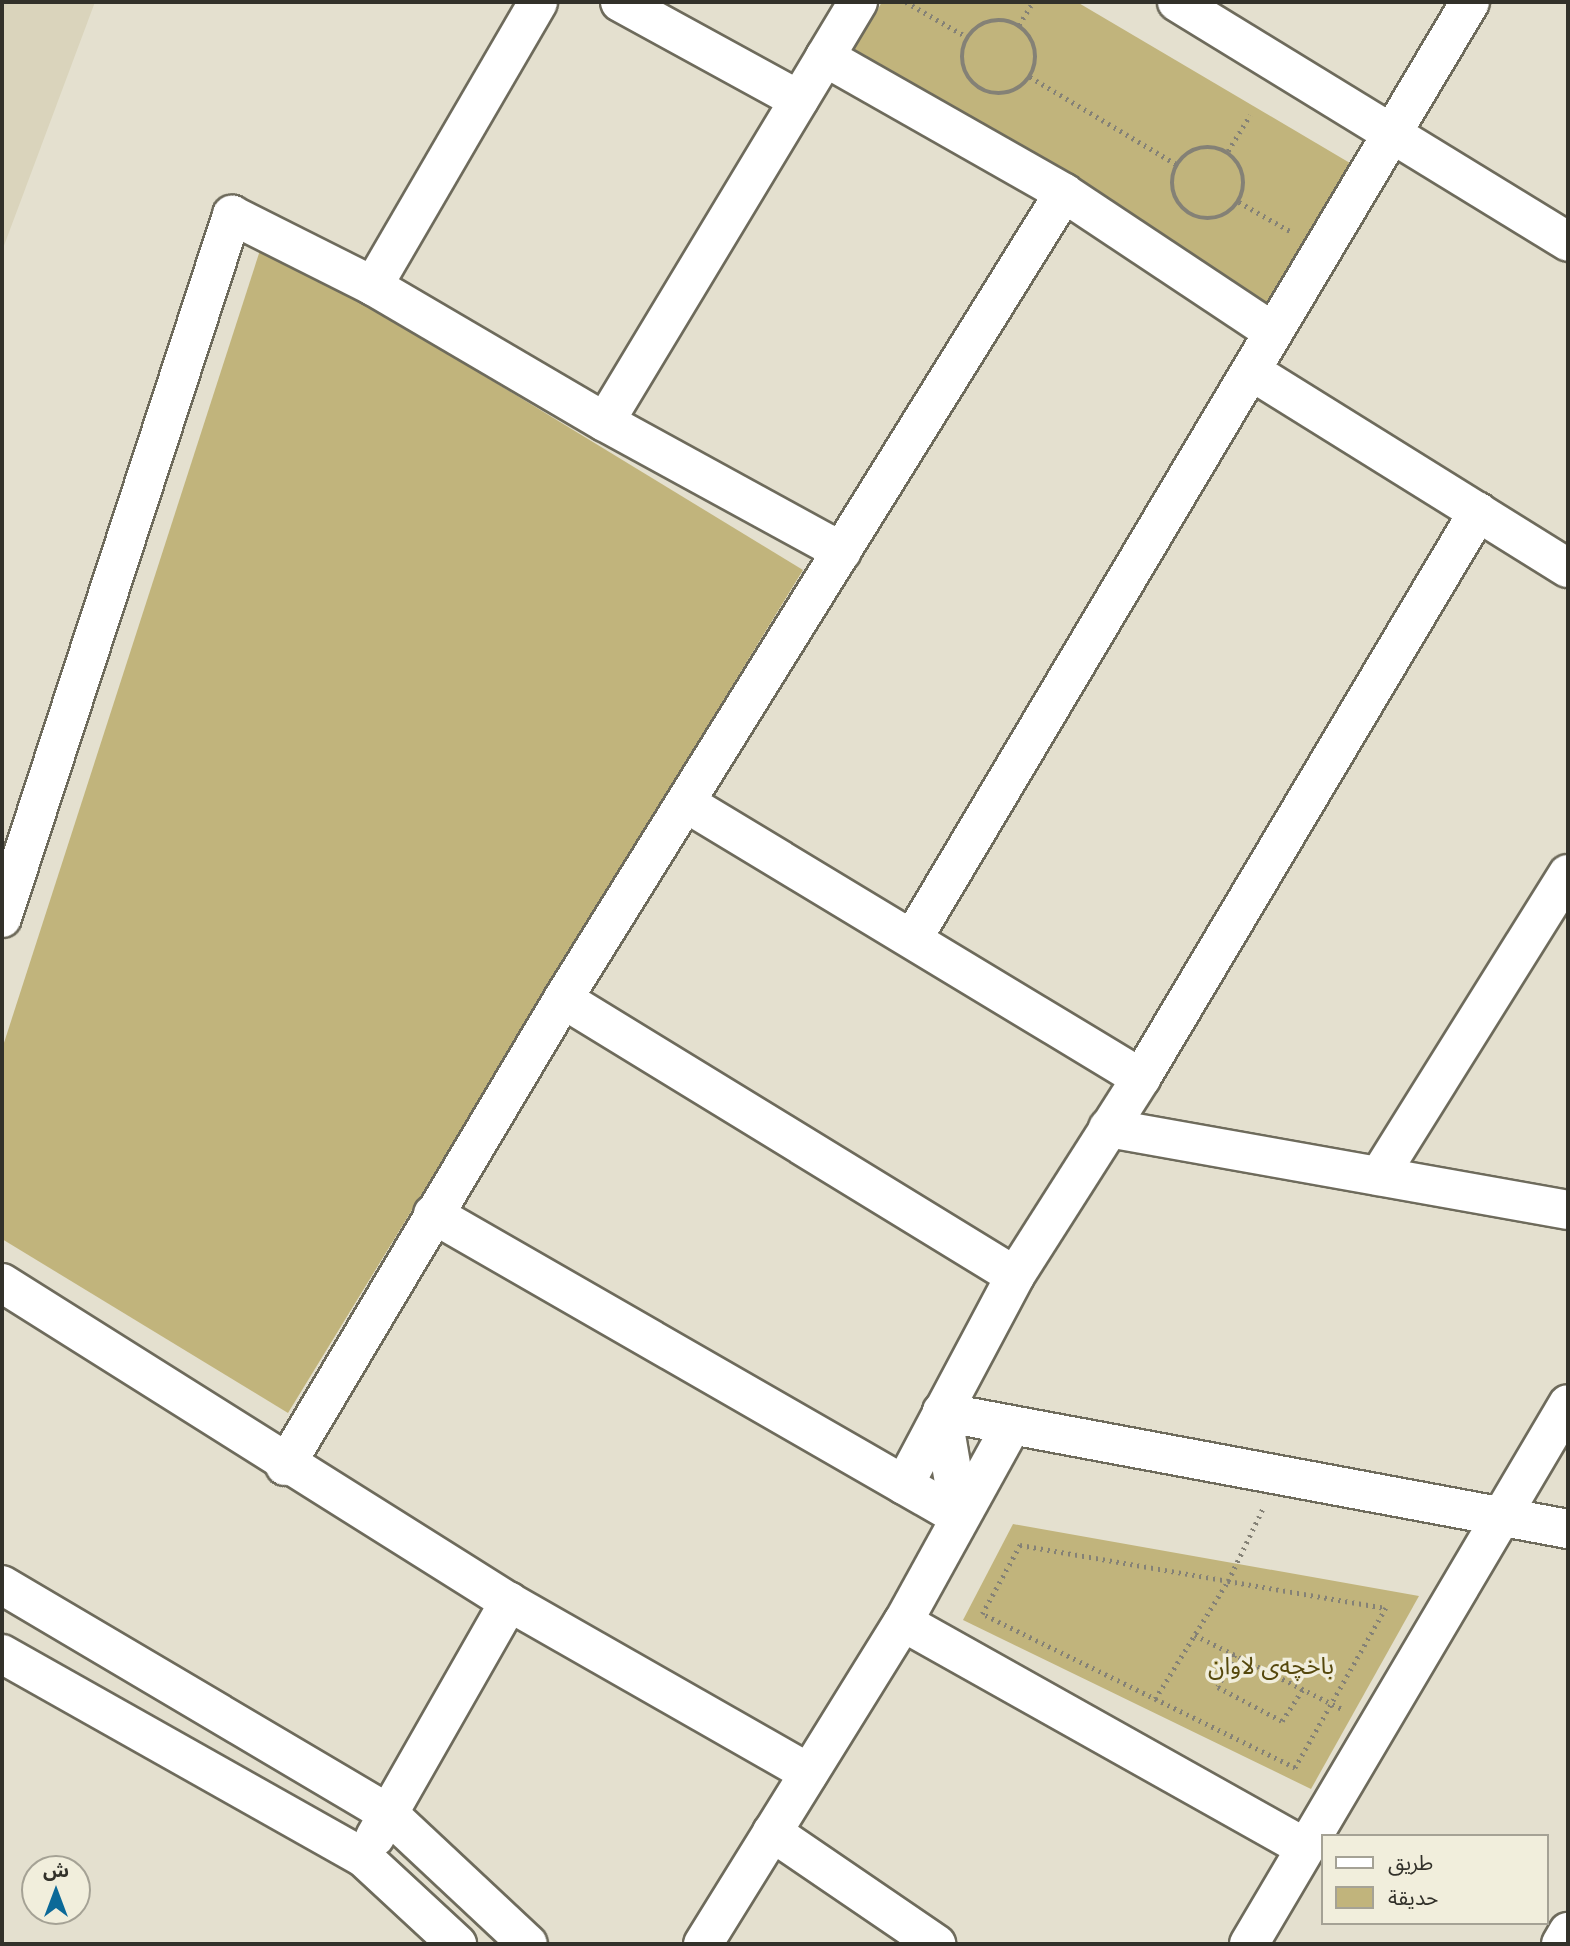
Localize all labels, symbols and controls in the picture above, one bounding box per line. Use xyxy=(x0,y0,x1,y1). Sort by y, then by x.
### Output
park label: باخچەی لاوان xyxy=(1208,1652,1334,1680)
legend xyxy=(1322,1834,1549,1925)
text: طريق xyxy=(1388,1848,1433,1877)
north arrow xyxy=(21,1855,91,1925)
text: ش xyxy=(43,1857,69,1884)
text: حديقة xyxy=(1388,1883,1438,1912)

